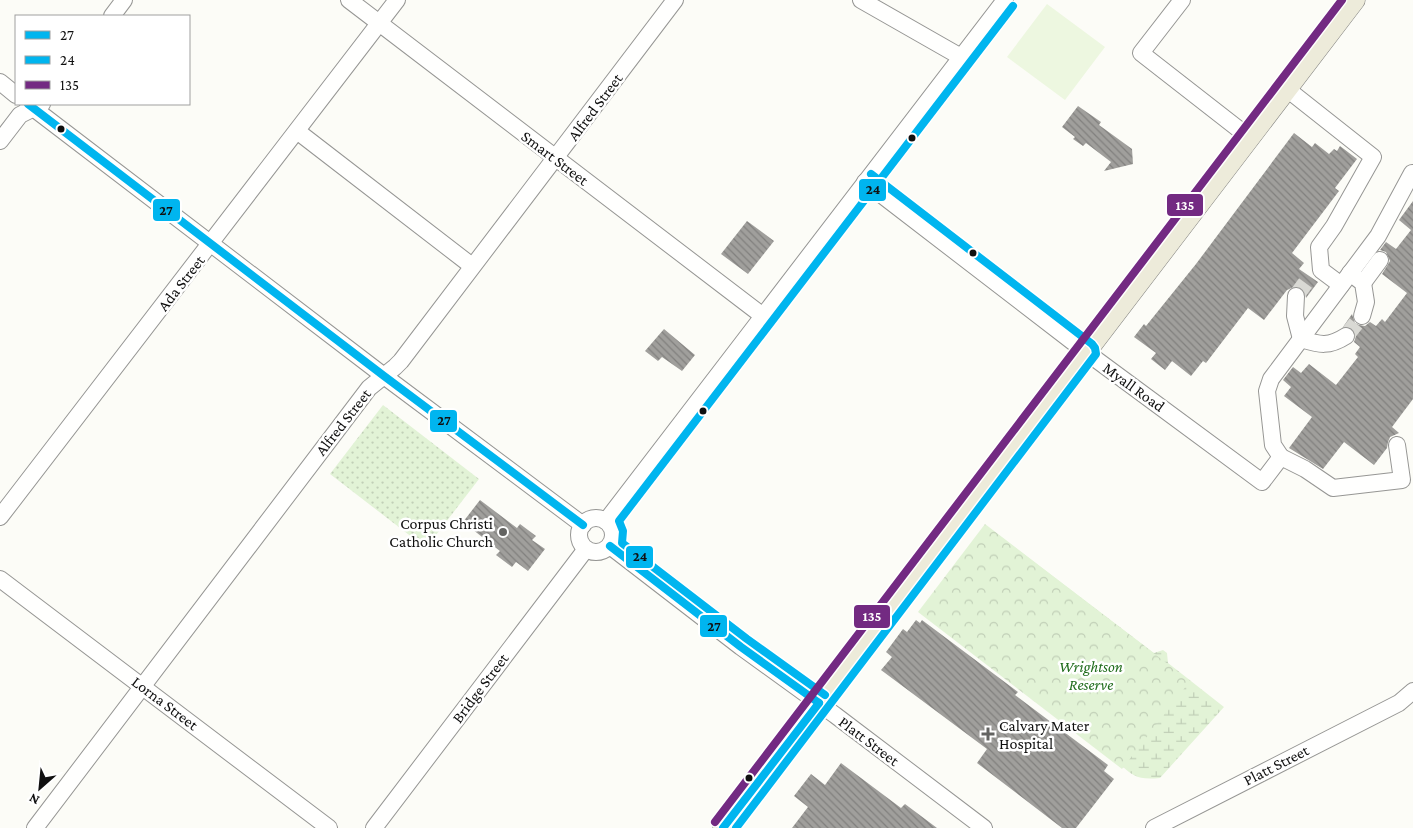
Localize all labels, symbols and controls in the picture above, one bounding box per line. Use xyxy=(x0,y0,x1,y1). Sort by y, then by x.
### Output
legend xyxy=(15,15,190,105)
text: 27 xyxy=(60,27,74,43)
text: 24 xyxy=(60,52,75,68)
street label: Alfred Street xyxy=(564,70,626,144)
text: 135 xyxy=(60,77,79,93)
unlabelled marker xyxy=(56,124,66,134)
street label: Smart Street xyxy=(518,127,592,189)
unlabelled marker xyxy=(907,133,917,143)
line badge: 24 xyxy=(858,178,887,202)
text: 24 xyxy=(866,181,881,197)
line badge: 135 xyxy=(1166,193,1204,217)
text: 135 xyxy=(1176,197,1195,213)
line badge: 27 xyxy=(152,198,181,222)
text: 27 xyxy=(159,202,173,218)
unlabelled marker xyxy=(968,248,978,258)
street label: Ada Street xyxy=(154,251,208,314)
street label: Myall Road xyxy=(1099,359,1169,416)
street label: Alfred Street xyxy=(312,385,375,458)
unlabelled marker xyxy=(698,406,708,416)
line badge: 27 xyxy=(429,409,458,433)
text: 27 xyxy=(437,412,451,428)
place label: Corpus Christi Catholic Church xyxy=(389,515,493,550)
marker: Corpus Christi Catholic Church xyxy=(497,526,509,538)
line badge: 24 xyxy=(625,545,654,569)
text: 24 xyxy=(633,548,648,564)
line badge: 135 xyxy=(853,604,891,629)
text: 135 xyxy=(863,608,882,624)
line badge: 27 xyxy=(699,614,728,638)
text: 27 xyxy=(707,618,721,634)
street label: Bridge Street xyxy=(448,649,513,727)
park label: Wrightson Reserve xyxy=(1059,658,1123,693)
street label: Lorna Street xyxy=(129,673,202,734)
street label: Platt Street xyxy=(836,713,903,769)
place label: Calvary Mater Hospital xyxy=(999,717,1090,753)
marker: Calvary Mater Hospital xyxy=(981,727,995,741)
street label: Platt Street xyxy=(1241,741,1312,789)
north arrow xyxy=(15,763,65,813)
unlabelled marker xyxy=(744,773,754,783)
text: N xyxy=(26,790,42,809)

